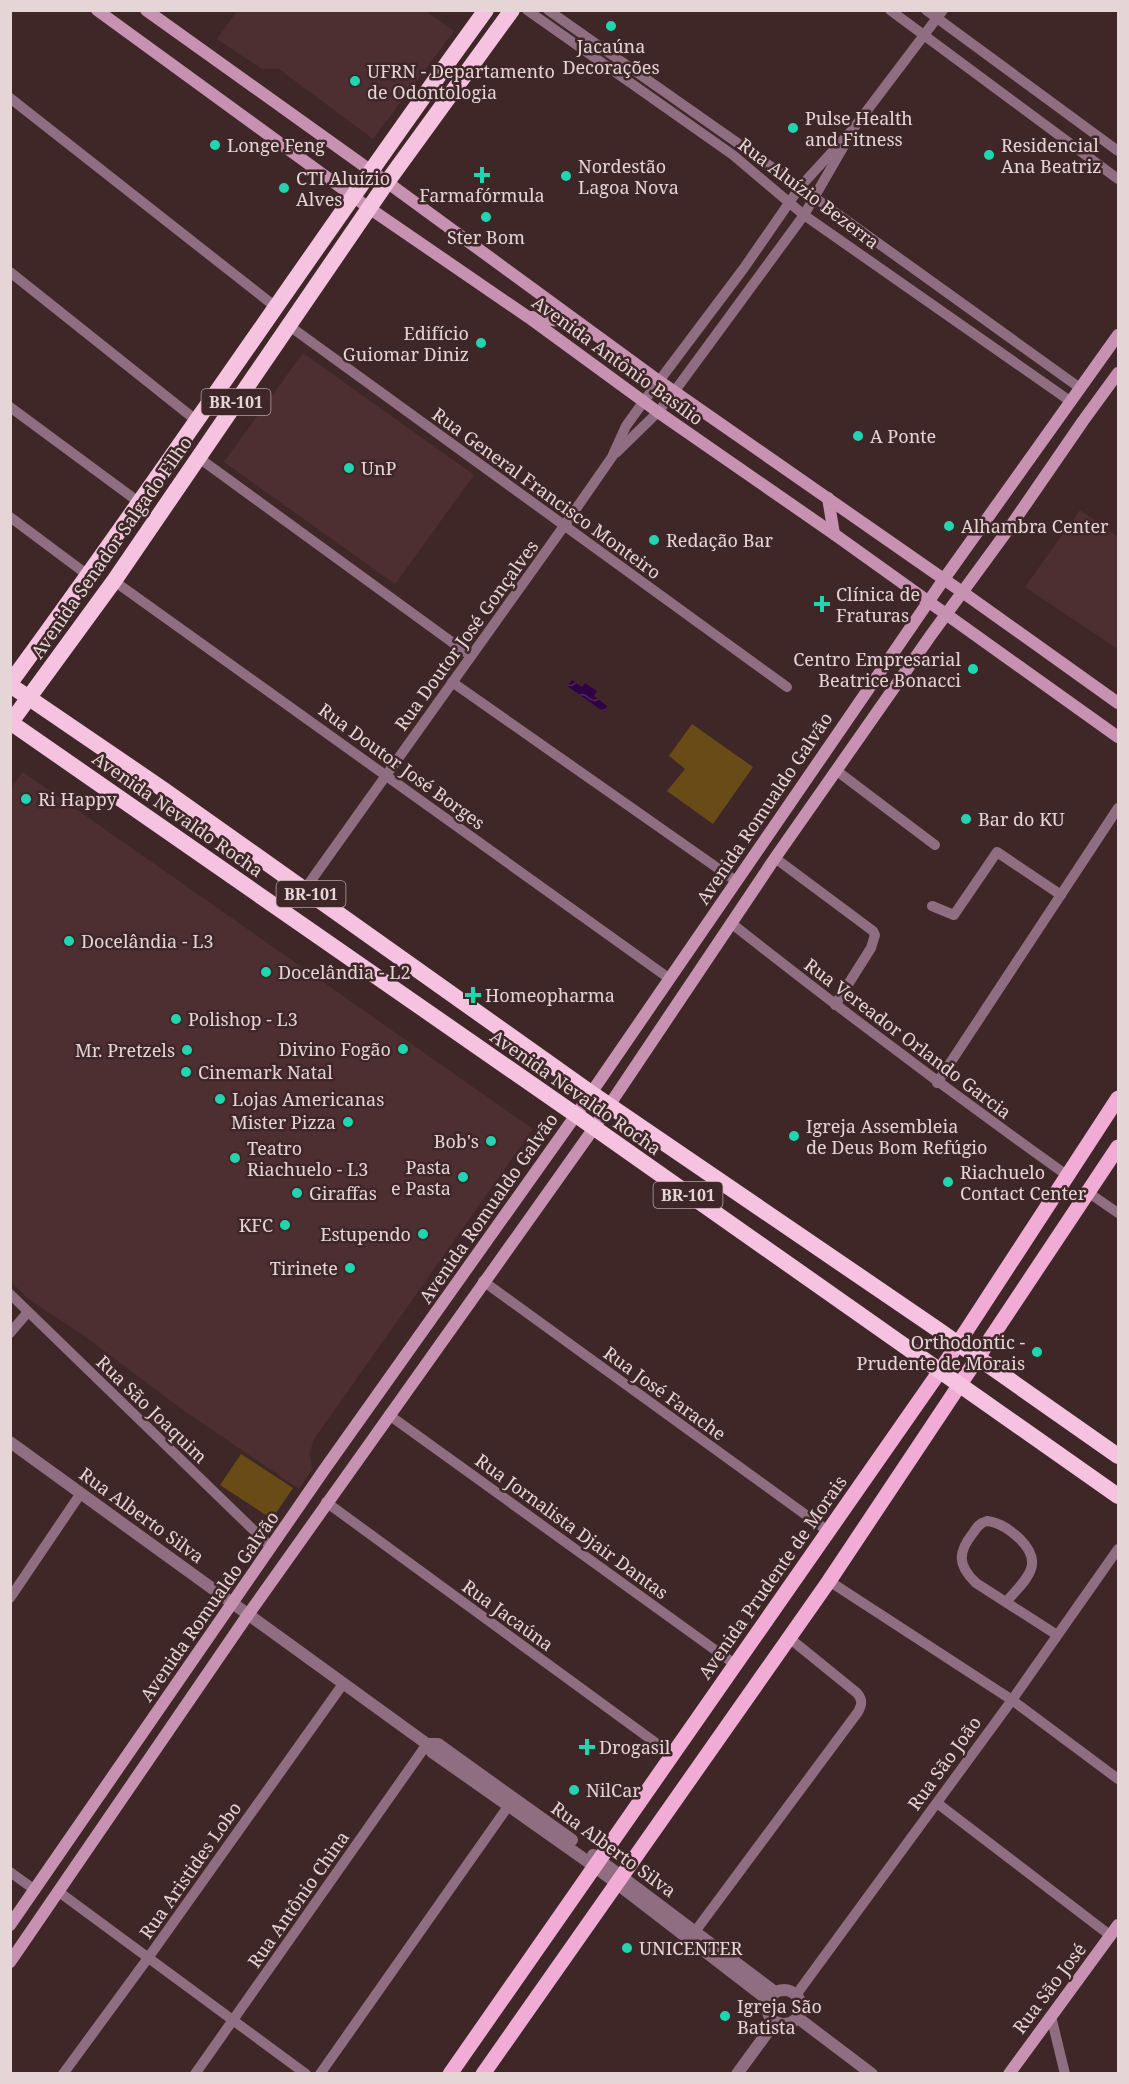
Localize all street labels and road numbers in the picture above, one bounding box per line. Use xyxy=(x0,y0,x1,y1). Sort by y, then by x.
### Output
street label: Rua Aluízio Bezerra xyxy=(734,132,884,254)
street label: Avenida Antônio Basílio xyxy=(528,290,708,430)
road number: BR-101 xyxy=(202,389,270,415)
street label: Rua General Francisco Monteiro xyxy=(428,402,666,584)
street label: Avenida Senador Salgado Filho xyxy=(25,431,197,663)
street label: Rua Doutor José Gonçalves xyxy=(389,535,543,735)
street label: Rua Doutor José Borges xyxy=(314,697,490,835)
street label: Avenida Romualdo Galvão xyxy=(691,707,837,909)
street label: Avenida Nevaldo Rocha xyxy=(88,746,268,882)
road number: BR-101 xyxy=(276,881,346,907)
street label: Rua Vereador Orlando Garcia xyxy=(800,952,1016,1124)
street label: Avenida Nevaldo Rocha xyxy=(486,1024,666,1160)
street label: Avenida Romualdo Galvão xyxy=(413,1108,563,1308)
road number: BR-101 xyxy=(654,1182,722,1208)
street label: Rua José Farache xyxy=(599,1341,731,1445)
street label: Rua São Joaquim xyxy=(91,1350,213,1468)
street label: Rua Jornalista Djair Dantas xyxy=(471,1448,673,1604)
street label: Rua Alberto Silva xyxy=(75,1462,209,1568)
street label: Avenida Prudente de Morais xyxy=(692,1470,852,1684)
street label: Avenida Romualdo Galvão xyxy=(134,1506,284,1706)
street label: Rua Jacaúna xyxy=(458,1574,558,1656)
street label: Rua São João xyxy=(902,1711,986,1815)
street label: Rua Alberto Silva xyxy=(547,1796,681,1902)
street label: Rua Aristides Lobo xyxy=(134,1797,246,1943)
street label: Rua Antônio China xyxy=(242,1826,354,1972)
street label: Rua São José xyxy=(1007,1938,1091,2038)

